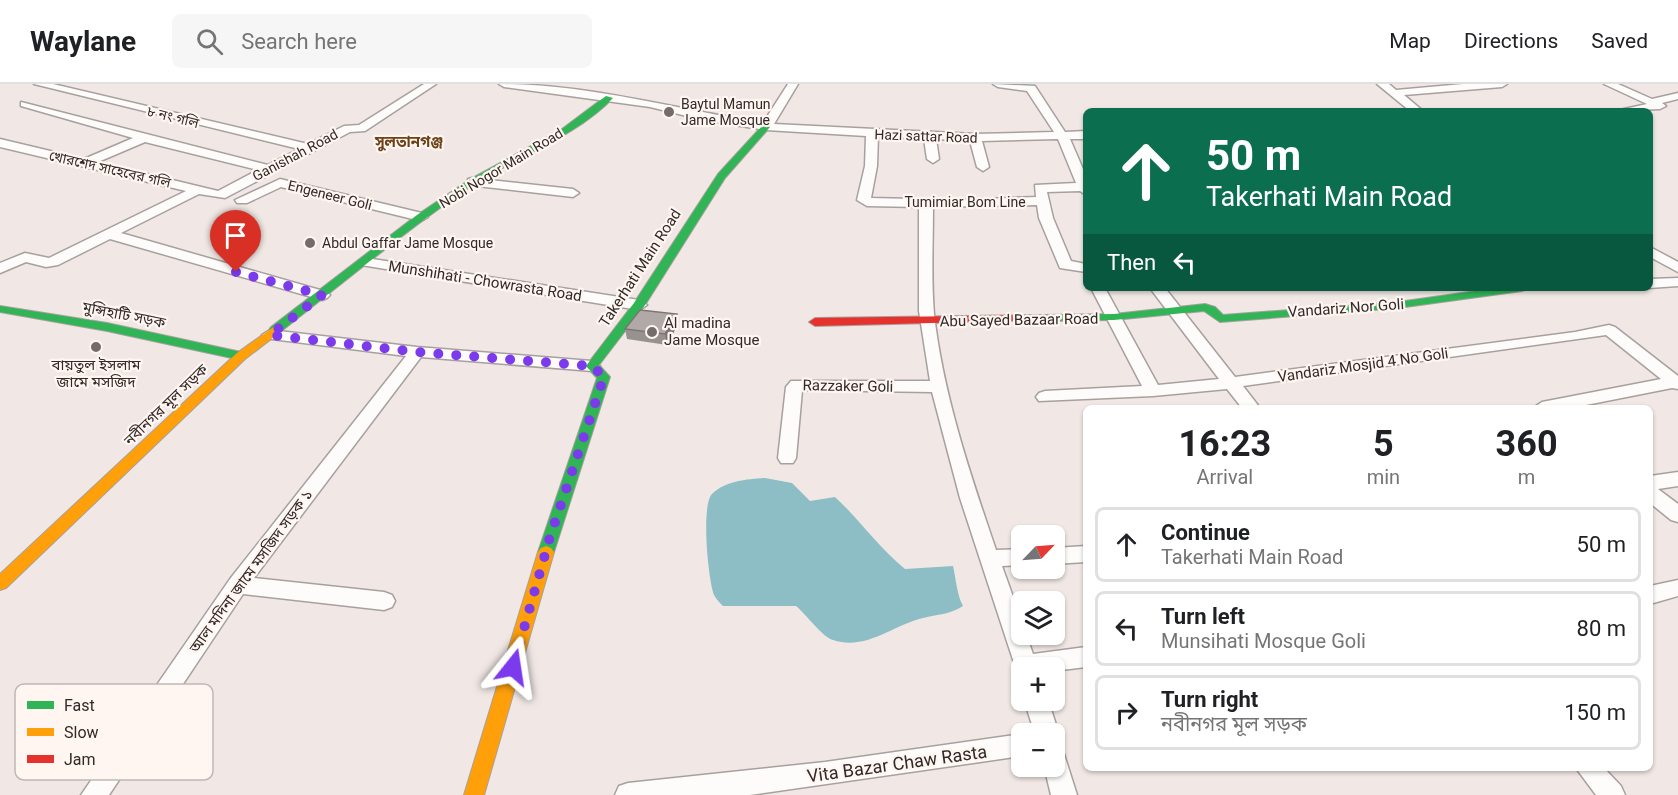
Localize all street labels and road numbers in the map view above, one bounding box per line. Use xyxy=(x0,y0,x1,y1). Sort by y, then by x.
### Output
street label: ৮ নং গলি xyxy=(145,103,201,131)
street label: Nobi Nogor Main Road xyxy=(436,125,566,211)
street label: Ganishah Road xyxy=(250,126,340,184)
street label: Hazi sattar Road xyxy=(874,126,978,146)
street label: খোরশেদ সাহেবের গলি xyxy=(48,147,173,191)
street label: Engeneer Goli xyxy=(286,177,374,213)
street label: Tumimiar Bom Line xyxy=(904,194,1026,210)
street label: Takerhati Main Road xyxy=(595,206,685,330)
street label: Munshihati - Chowrasta Road xyxy=(387,257,583,305)
street label: Vandariz Nor Goli xyxy=(1287,295,1405,321)
street label: মুন্সিহাটি সড়ক xyxy=(80,298,168,332)
street label: Abu Sayed Bazaar Road xyxy=(939,310,1099,330)
street label: Vandariz Mosjid 4 No Goli xyxy=(1276,344,1450,386)
street label: নবীনগর মূল সড়ক xyxy=(120,360,212,450)
street label: Razzaker Goli xyxy=(802,376,894,396)
street label: আল মদিনা জামে মসজিদ সড়ক ১ xyxy=(185,486,316,657)
street label: Vita Bazar Chaw Rasta xyxy=(806,740,988,787)

